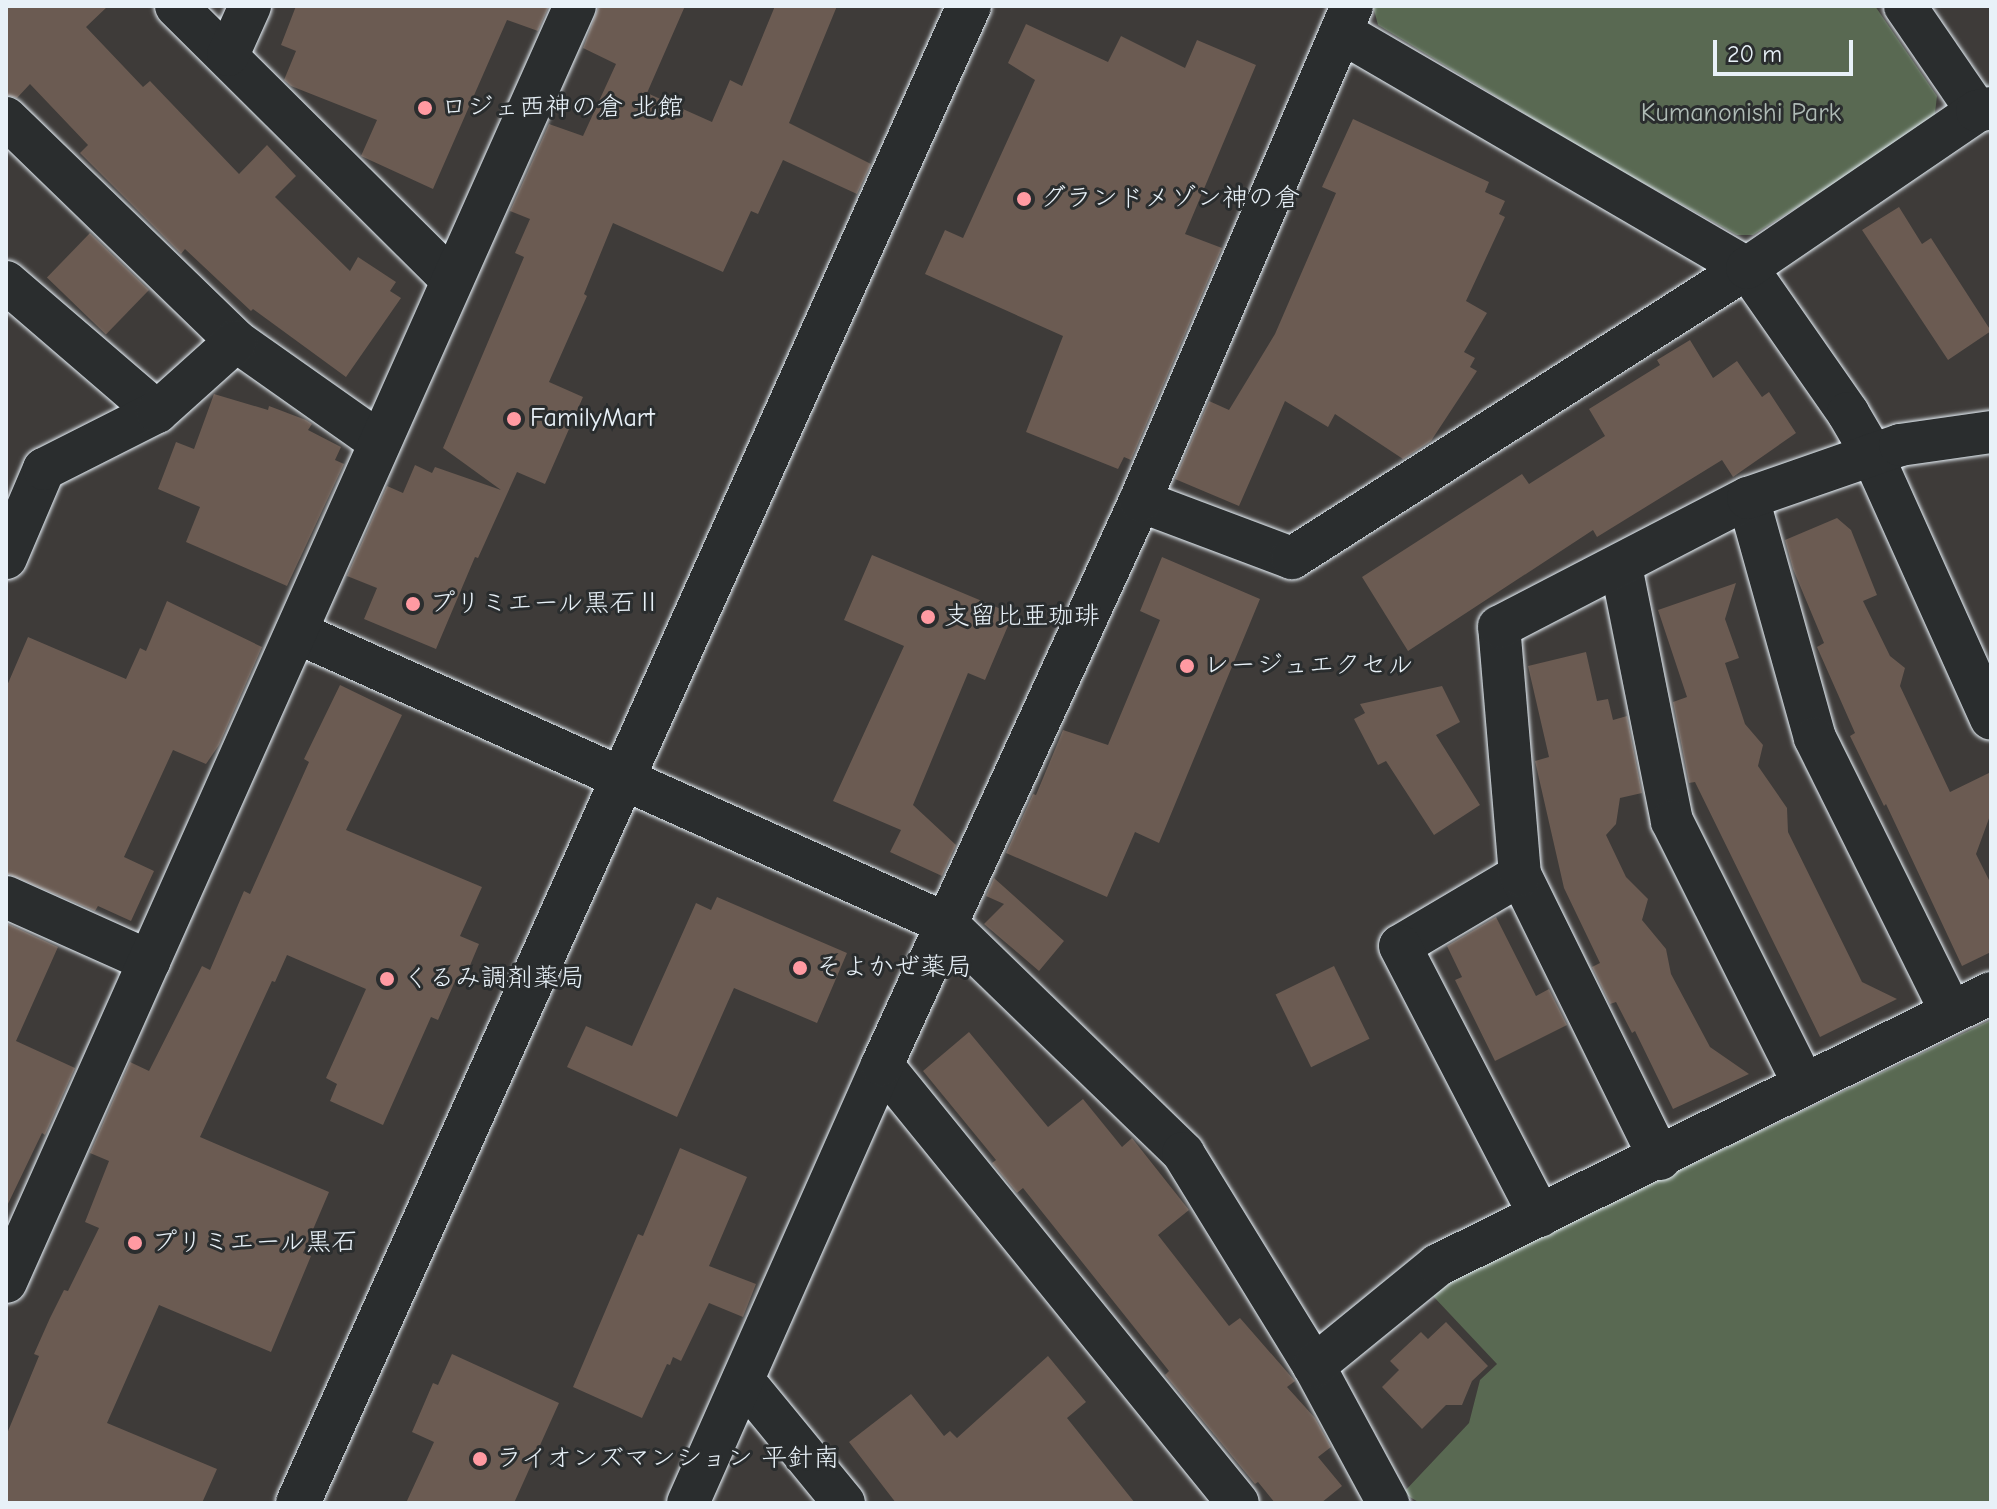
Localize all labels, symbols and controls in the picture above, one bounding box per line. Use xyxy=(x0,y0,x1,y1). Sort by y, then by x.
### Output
scale bar xyxy=(1717,24,1857,74)
text: 20 m xyxy=(1727,40,1782,68)
place label: ロジェ西神の倉 北館 xyxy=(441,92,684,124)
park label: Kumanonishi Park xyxy=(1641,98,1841,130)
marker: ロジェ西神の倉 北館 xyxy=(416,99,434,117)
place label: グランドメゾン神の倉 xyxy=(1040,183,1300,215)
marker: グランドメゾン神の倉 xyxy=(1015,190,1033,208)
place label: FamilyMart xyxy=(530,403,655,435)
marker: FamilyMart xyxy=(505,410,523,428)
place label: プリミエール黒石Ⅱ xyxy=(429,588,663,620)
marker: プリミエール黒石Ⅱ xyxy=(404,595,422,613)
place label: 支留比亜珈琲 xyxy=(944,601,1100,633)
marker: 支留比亜珈琲 xyxy=(919,608,937,626)
place label: レージュエクセル xyxy=(1203,650,1412,682)
marker: レージュエクセル xyxy=(1178,657,1196,675)
place label: そよかぜ薬局 xyxy=(816,952,972,984)
marker: そよかぜ薬局 xyxy=(791,959,809,977)
place label: くるみ調剤薬局 xyxy=(403,963,585,995)
marker: くるみ調剤薬局 xyxy=(378,970,396,988)
place label: プリミエール黒石 xyxy=(151,1227,359,1259)
marker: プリミエール黒石 xyxy=(126,1234,144,1252)
place label: ライオンズマンション 平針南 xyxy=(496,1443,843,1475)
marker: ライオンズマンション 平針南 xyxy=(471,1450,489,1468)

